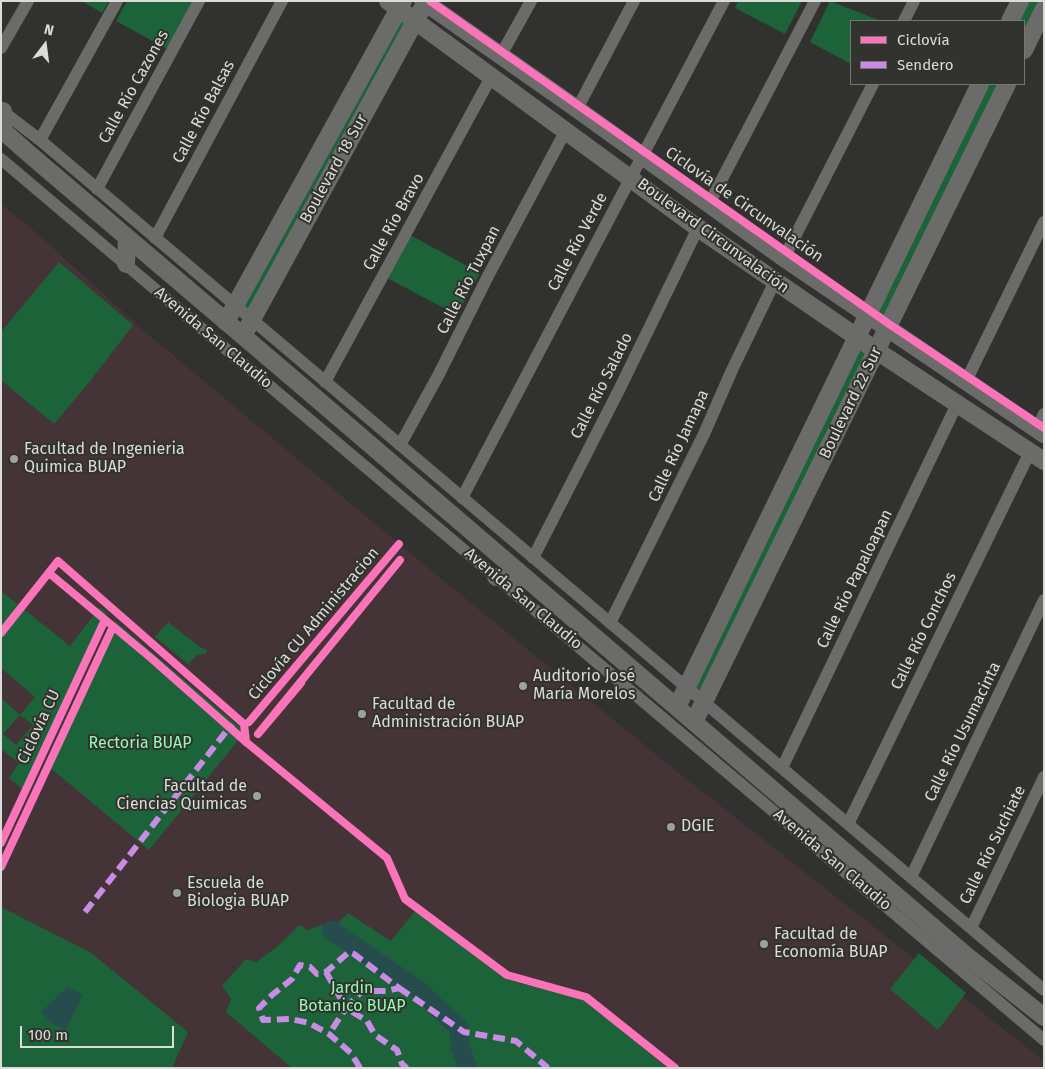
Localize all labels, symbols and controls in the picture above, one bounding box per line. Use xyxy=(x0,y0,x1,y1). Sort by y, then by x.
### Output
north arrow xyxy=(20,20,70,70)
legend xyxy=(850,20,1025,85)
text: N xyxy=(42,21,56,39)
street label: Calle Río Cazones xyxy=(95,27,173,147)
text: Ciclovía xyxy=(897,31,950,49)
text: Sendero xyxy=(897,56,953,74)
street label: Calle Río Balsas xyxy=(169,57,239,167)
street label: Boulevard 18 Sur xyxy=(296,111,372,227)
street label: Ciclovía de Circunvalación xyxy=(661,143,827,267)
street label: Calle Río Bravo xyxy=(359,170,429,274)
street label: Boulevard Circunvalación xyxy=(633,174,793,298)
street label: Calle Río Verde xyxy=(544,190,612,294)
street label: Calle Río Tuxpan xyxy=(433,222,505,338)
street label: Avenida San Claudio xyxy=(150,283,276,393)
street label: Calle Río Salado xyxy=(567,330,637,442)
street label: Boulevard 22 Sur xyxy=(816,344,886,462)
street label: Calle Río Jamapa xyxy=(645,387,713,505)
place label: Facultad de Ingenieria Quimica BUAP xyxy=(24,440,185,478)
marker: Facultad de Ingenieria Quimica BUAP xyxy=(8,453,20,465)
street label: Calle Río Papaloapan xyxy=(813,506,897,652)
street label: Ciclovía CU Administracion xyxy=(245,544,383,704)
street label: Avenida San Claudio xyxy=(460,544,586,654)
street label: Calle Río Conchos xyxy=(887,569,961,693)
street label: Calle Río Usumacinta xyxy=(921,659,1005,805)
place label: Auditorio José María Morelos xyxy=(533,667,635,705)
marker: Auditorio José María Morelos xyxy=(517,680,529,692)
street label: Ciclovía CU xyxy=(13,687,65,767)
place label: Facultad de Administración BUAP xyxy=(372,695,524,733)
marker: Facultad de Administración BUAP xyxy=(356,708,368,720)
park label: Rectoria BUAP xyxy=(89,734,191,754)
place label: Facultad de Ciencias Quimicas xyxy=(116,777,247,815)
street label: Calle Río Suchiate xyxy=(956,782,1030,908)
marker: Facultad de Ciencias Quimicas xyxy=(251,790,263,802)
street label: Avenida San Claudio xyxy=(769,805,895,915)
place label: DGIE xyxy=(681,817,715,837)
marker: DGIE xyxy=(665,821,677,833)
place label: Escuela de Biologia BUAP xyxy=(187,874,289,912)
marker: Escuela de Biologia BUAP xyxy=(171,887,183,899)
place label: Facultad de Economía BUAP xyxy=(774,925,887,963)
marker: Facultad de Economía BUAP xyxy=(758,938,770,950)
park label: Jardin Botanico BUAP xyxy=(299,979,405,1017)
scale bar xyxy=(22,1016,176,1048)
text: 100 m xyxy=(28,1026,68,1044)

